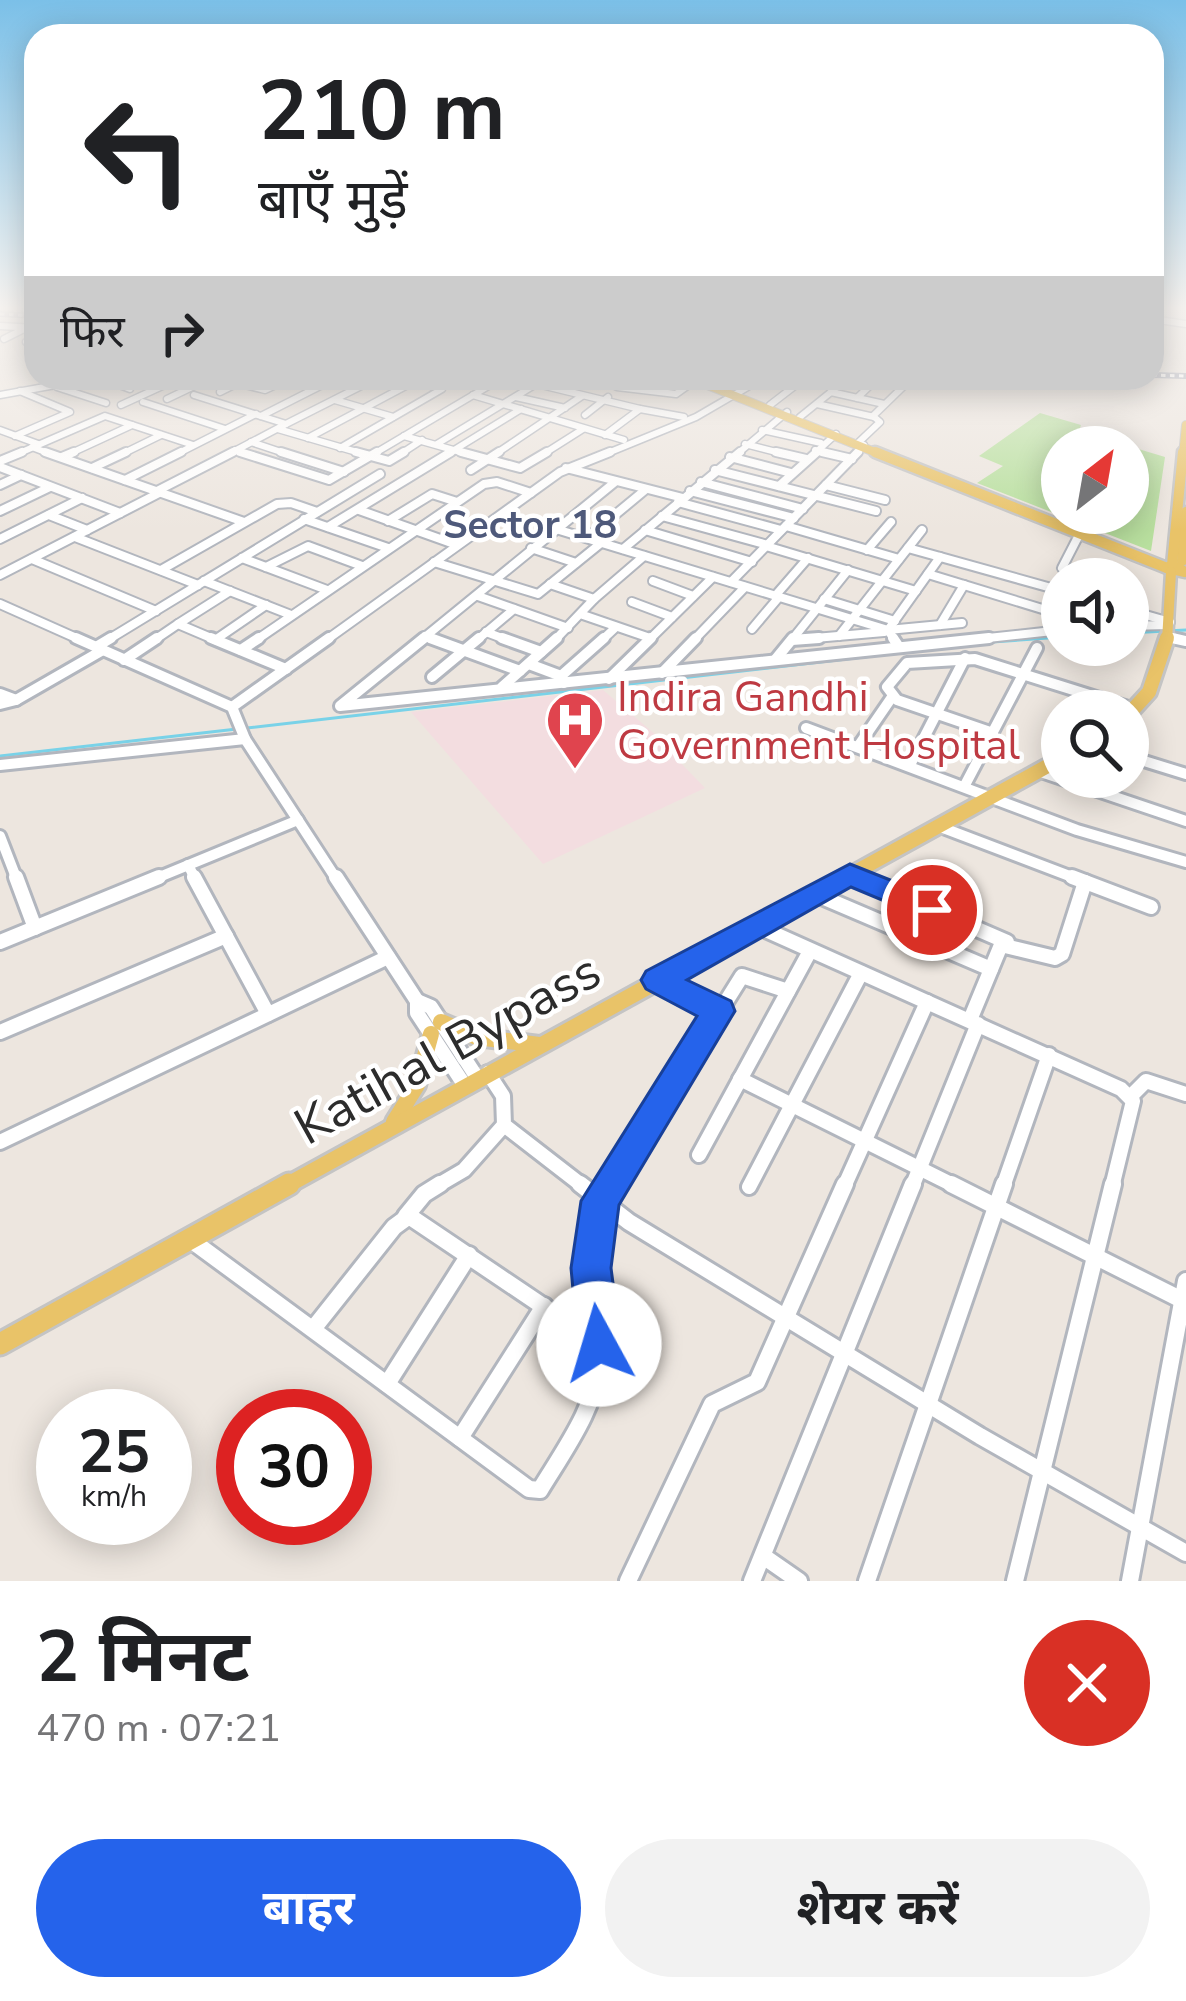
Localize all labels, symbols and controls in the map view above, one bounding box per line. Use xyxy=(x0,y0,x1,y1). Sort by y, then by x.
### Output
text: 210 m xyxy=(258,54,506,169)
icon: left xyxy=(60,72,216,228)
text: बाएँ मुड़ें xyxy=(258,163,408,237)
icon: right xyxy=(149,300,215,366)
text: फिर xyxy=(60,302,125,363)
north arrow xyxy=(1041,426,1149,534)
map controls xyxy=(1041,426,1149,798)
district label: Sector 18 xyxy=(443,499,617,552)
button: sound xyxy=(1041,558,1149,666)
place label: Indira Gandhi Government Hospital xyxy=(617,669,1020,774)
hospital icon: Indira Gandhi Government Hospital xyxy=(544,689,606,771)
button: search xyxy=(1041,690,1149,798)
pin xyxy=(881,859,983,961)
icon: arrive xyxy=(899,877,965,943)
street label: Katihal Bypass xyxy=(282,936,613,1162)
position arrow xyxy=(536,1281,662,1407)
speed limit sign: 30 xyxy=(216,1389,372,1545)
text: 25 xyxy=(78,1411,150,1493)
text: km/h xyxy=(81,1476,147,1517)
text: 2 मिनट xyxy=(36,1608,250,1706)
button: close xyxy=(1024,1620,1150,1746)
text: 470 m · 07:21 xyxy=(36,1702,281,1755)
button: बाहर xyxy=(36,1839,581,1977)
button: शेयर करें xyxy=(605,1839,1150,1977)

